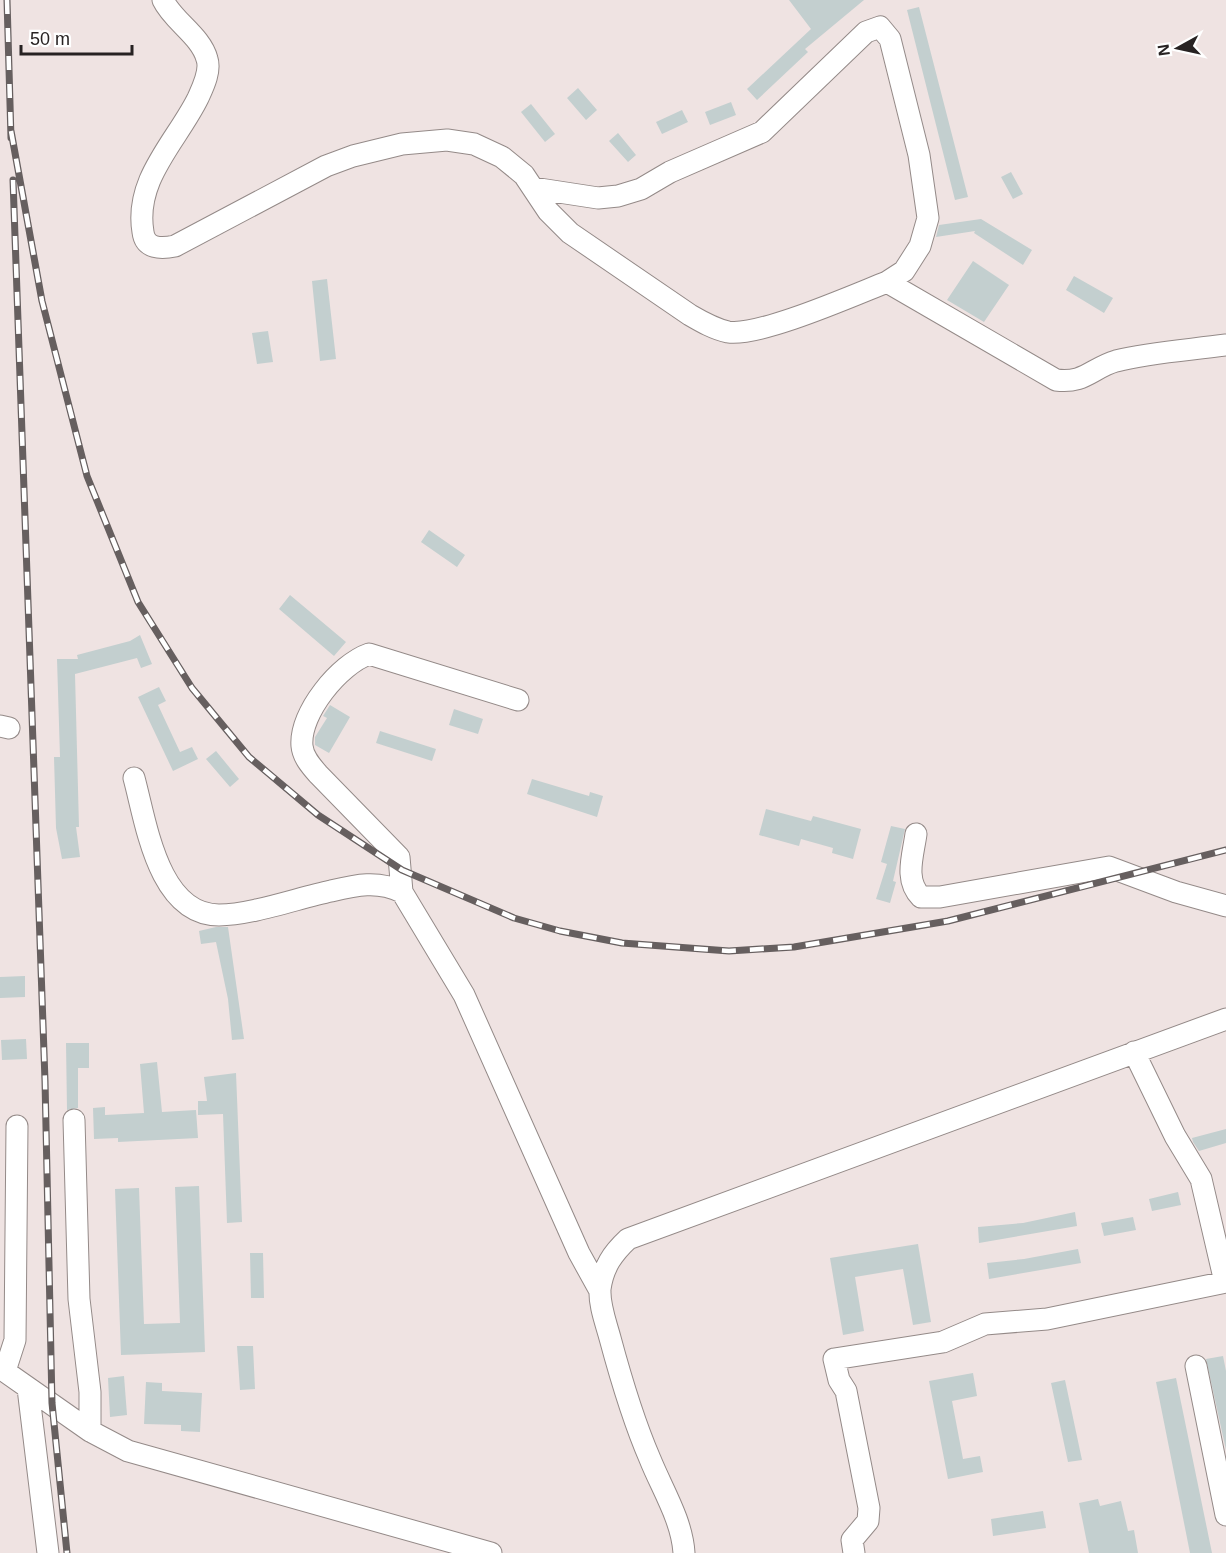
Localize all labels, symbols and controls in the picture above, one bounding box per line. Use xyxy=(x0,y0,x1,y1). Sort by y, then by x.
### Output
scale bar xyxy=(21,18,132,56)
north arrow xyxy=(1148,18,1208,78)
text: 50 m xyxy=(30,29,70,49)
text: N xyxy=(1154,43,1173,57)

